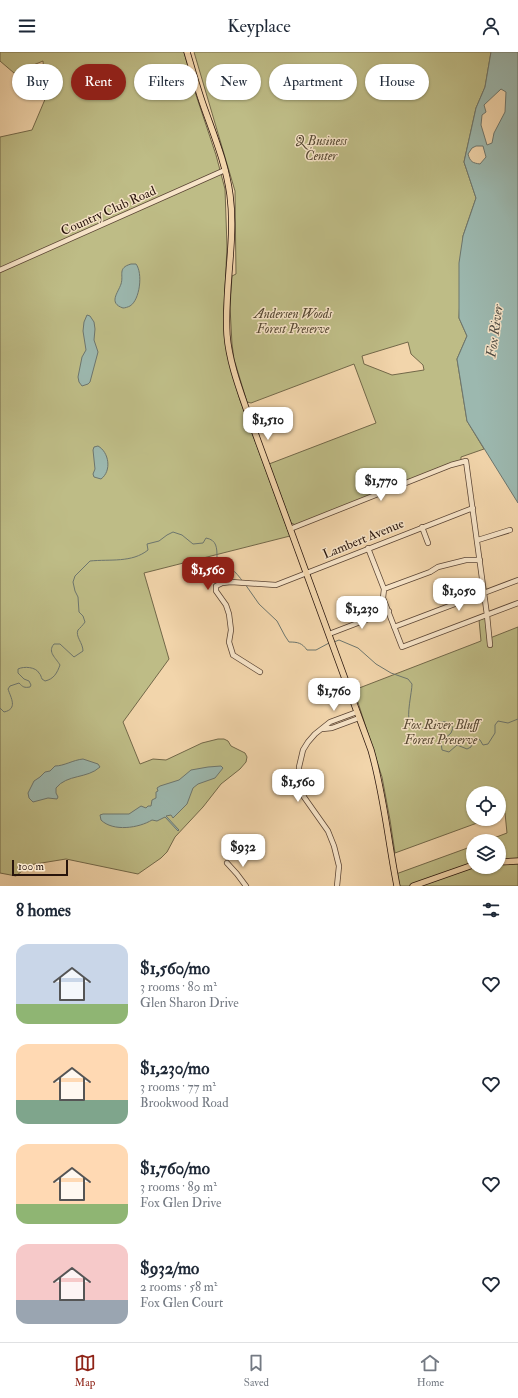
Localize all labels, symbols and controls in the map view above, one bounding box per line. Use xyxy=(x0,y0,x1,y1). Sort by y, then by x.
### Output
icon: menu xyxy=(16,15,38,37)
text: Keyplace xyxy=(227,15,291,38)
icon: person xyxy=(480,15,502,37)
chip: Buy xyxy=(12,64,63,100)
chip: Rent xyxy=(71,64,126,100)
chip: Filters xyxy=(134,64,198,100)
chip: New xyxy=(206,64,261,100)
chip: Apartment xyxy=(269,64,357,100)
chip: House xyxy=(365,64,429,100)
park label: Q Business Center xyxy=(295,133,348,164)
street label: Country Club Road xyxy=(58,183,159,240)
water label: Fox River xyxy=(482,303,507,360)
park label: Andersen Woods Forest Preserve xyxy=(252,306,332,337)
pin: $1,510 xyxy=(235,407,301,441)
text: $1,510 xyxy=(252,412,284,428)
pin: $1,770 xyxy=(348,468,414,502)
text: $1,770 xyxy=(364,473,398,489)
street label: Lambert Avenue xyxy=(320,515,407,562)
pin: $1,560 xyxy=(175,557,241,591)
text: $1,560 xyxy=(191,562,225,578)
pin: $1,050 xyxy=(426,578,492,612)
text: $1,050 xyxy=(442,583,476,599)
pin: $1,230 xyxy=(329,596,395,630)
text: $1,230 xyxy=(345,601,379,617)
pin: $1,760 xyxy=(301,678,367,712)
text: $1,760 xyxy=(317,683,351,699)
park label: Fox River Bluff Forest Preserve xyxy=(402,717,482,748)
pin: $1,560 xyxy=(265,769,331,803)
text: $1,560 xyxy=(281,774,315,790)
map controls xyxy=(466,786,506,874)
button: locate xyxy=(466,786,506,826)
pin: $932 xyxy=(219,834,267,868)
button: layers xyxy=(466,834,506,874)
text: $932 xyxy=(230,839,256,855)
scale bar xyxy=(12,858,68,877)
text: 100 m xyxy=(18,860,44,873)
icon: filters xyxy=(480,899,502,921)
text: 8 homes xyxy=(16,900,71,921)
text: $1,560/mo xyxy=(140,958,210,979)
icon: home xyxy=(48,960,96,1008)
icon: heart xyxy=(480,973,502,995)
text: 3 rooms · 80 m² xyxy=(140,979,217,995)
text: Glen Sharon Drive xyxy=(140,995,239,1011)
text: $1,230/mo xyxy=(140,1058,209,1079)
icon: home xyxy=(48,1060,96,1108)
icon: heart xyxy=(480,1073,502,1095)
text: 3 rooms · 77 m² xyxy=(140,1079,216,1095)
text: Brookwood Road xyxy=(140,1095,229,1111)
text: $1,760/mo xyxy=(140,1158,210,1179)
icon: home xyxy=(48,1160,96,1208)
icon: heart xyxy=(480,1173,502,1195)
text: 3 rooms · 89 m² xyxy=(140,1179,217,1195)
text: Fox Glen Drive xyxy=(140,1195,221,1211)
text: $932/mo xyxy=(140,1258,199,1279)
icon: home xyxy=(48,1260,96,1308)
icon: heart xyxy=(480,1273,502,1295)
text: 2 rooms · 58 m² xyxy=(140,1279,218,1295)
text: Fox Glen Court xyxy=(140,1295,223,1311)
tab: Map xyxy=(74,1352,96,1389)
tab: Saved xyxy=(244,1352,269,1389)
tab: Home xyxy=(417,1352,444,1389)

